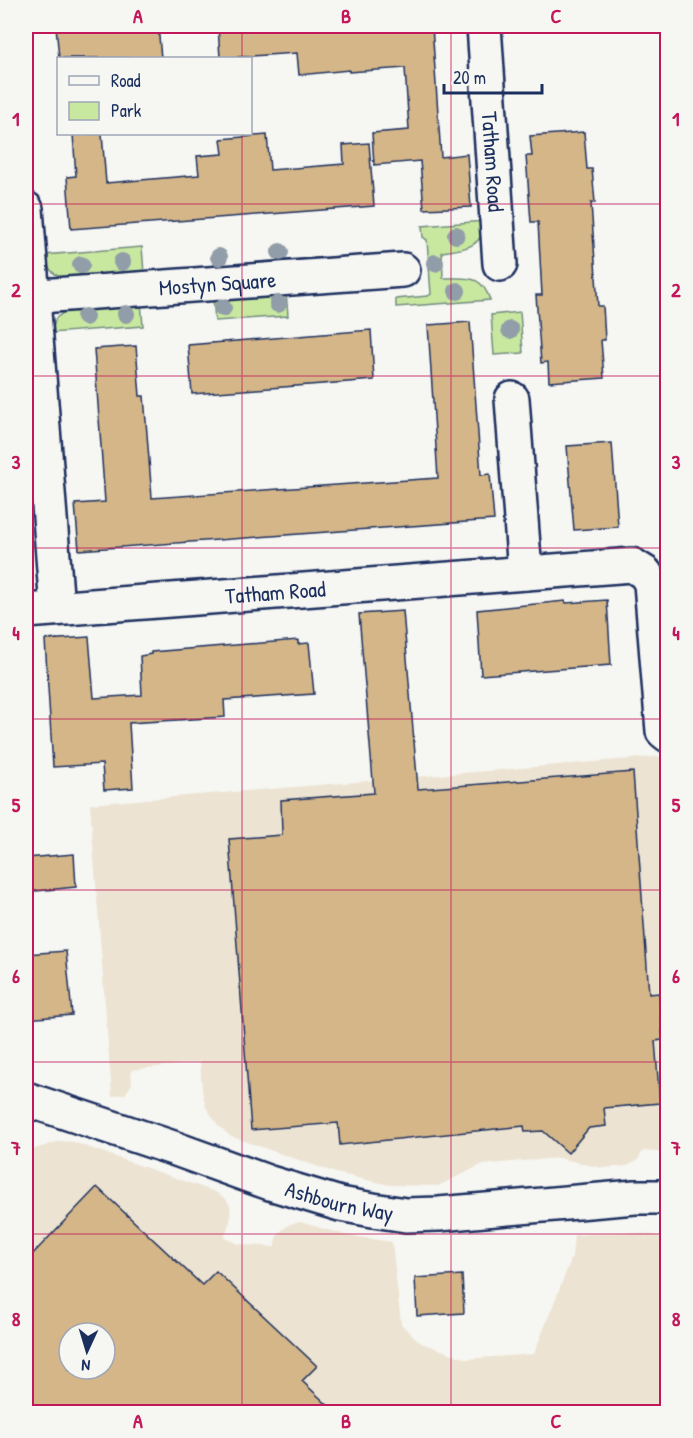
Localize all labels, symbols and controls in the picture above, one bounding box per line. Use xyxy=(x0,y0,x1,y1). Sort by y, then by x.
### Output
text: A xyxy=(133,2,143,29)
text: B xyxy=(341,2,351,29)
text: C xyxy=(551,2,562,29)
legend xyxy=(57,57,252,135)
scale bar xyxy=(444,57,542,95)
text: 20 m xyxy=(453,65,486,90)
text: Road xyxy=(111,68,141,93)
text: Park xyxy=(111,98,142,123)
text: 1 xyxy=(12,105,20,132)
text: 1 xyxy=(672,105,680,132)
street label: Tatham Road xyxy=(475,111,511,213)
street label: Mostyn Square xyxy=(158,264,277,302)
text: 2 xyxy=(11,276,21,303)
text: 2 xyxy=(671,276,681,303)
text: 3 xyxy=(12,448,21,475)
text: 3 xyxy=(672,448,681,475)
street label: Tatham Road xyxy=(224,573,327,611)
text: 4 xyxy=(12,619,20,646)
text: 4 xyxy=(672,619,680,646)
text: 5 xyxy=(12,791,21,818)
text: 5 xyxy=(672,791,681,818)
text: 6 xyxy=(12,962,20,989)
text: 6 xyxy=(672,962,680,989)
text: 7 xyxy=(10,1134,21,1161)
text: 7 xyxy=(670,1134,681,1161)
street label: Ashbourn Way xyxy=(282,1173,395,1228)
text: 8 xyxy=(12,1305,21,1332)
text: 8 xyxy=(672,1305,681,1332)
north arrow xyxy=(57,1321,117,1381)
text: N xyxy=(80,1355,91,1377)
text: A xyxy=(133,1407,143,1434)
text: B xyxy=(341,1407,351,1434)
text: C xyxy=(551,1407,562,1434)

